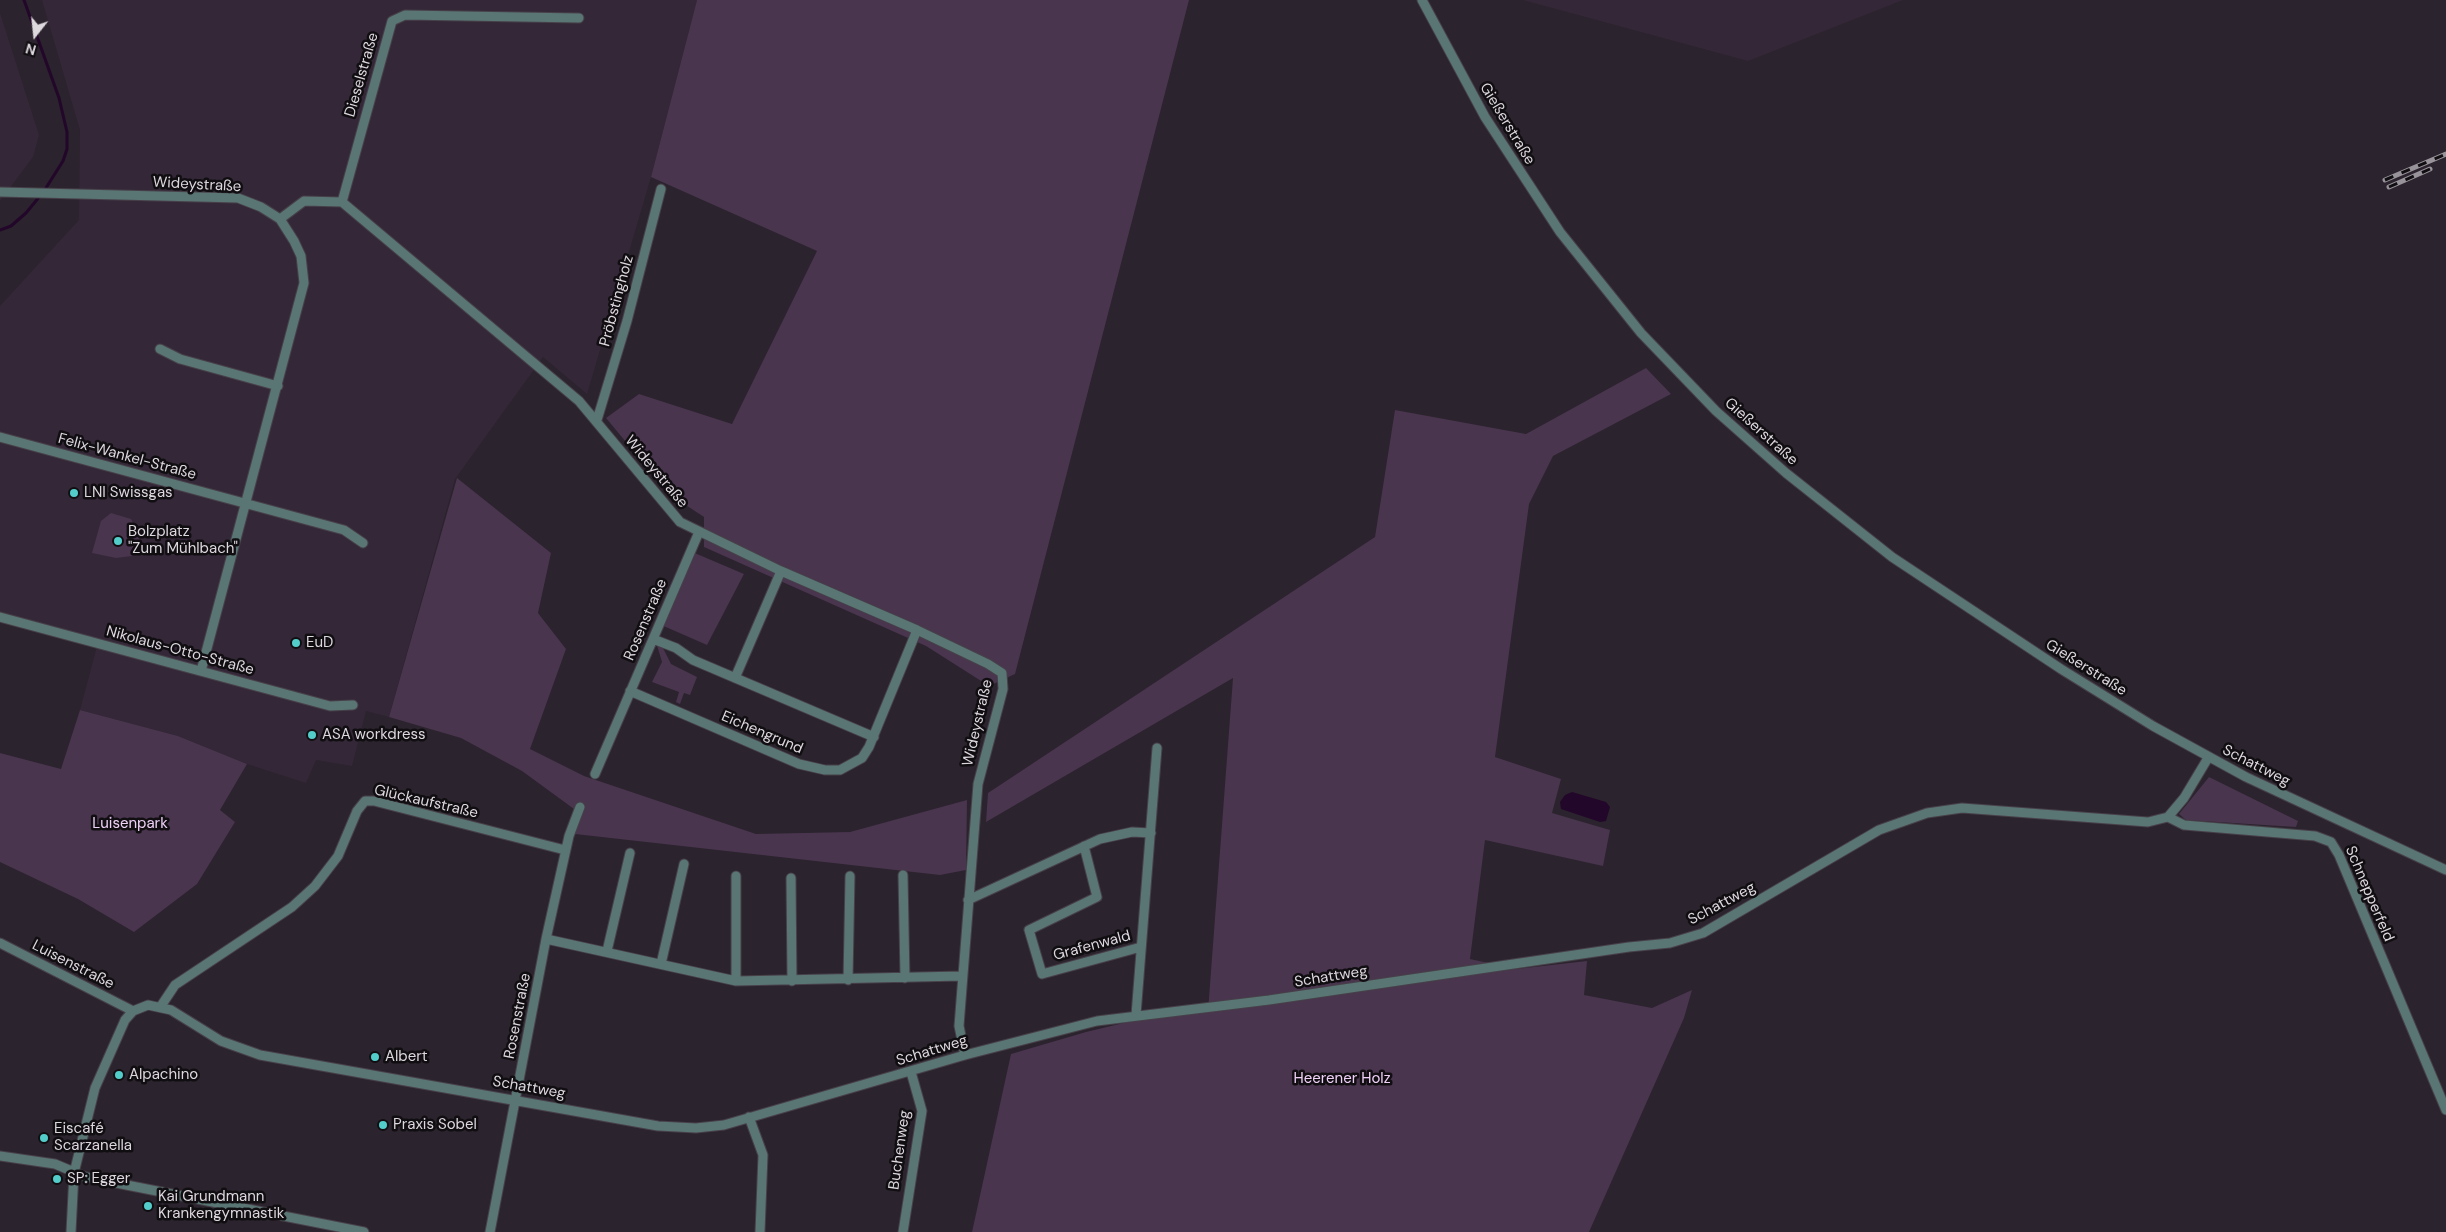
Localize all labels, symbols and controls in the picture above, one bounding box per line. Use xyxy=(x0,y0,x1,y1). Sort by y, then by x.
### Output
north arrow xyxy=(10,10,60,60)
street label: Dieselstraße xyxy=(341,31,383,119)
text: N xyxy=(23,39,38,59)
street label: Gießerstraße xyxy=(1476,80,1538,168)
street label: Wideystraße xyxy=(152,174,242,196)
street label: Pröbstingholz xyxy=(596,253,638,349)
street label: Gießerstraße xyxy=(1721,394,1801,470)
street label: Felix-Wankel-Straße xyxy=(56,430,198,484)
street label: Wideystraße xyxy=(621,432,691,512)
place label: LNI Swissgas xyxy=(84,484,173,502)
marker: LNI Swissgas xyxy=(68,487,80,499)
place label: Bolzplatz "Zum Mühlbach" xyxy=(128,523,238,558)
marker: Bolzplatz "Zum Mühlbach" xyxy=(112,535,124,547)
street label: Rosenstraße xyxy=(621,576,671,664)
street label: Nikolaus-Otto-Straße xyxy=(104,623,256,679)
place label: EuD xyxy=(306,634,333,652)
street label: Gießerstraße xyxy=(2042,636,2130,700)
marker: EuD xyxy=(290,637,302,649)
street label: Wideystraße xyxy=(959,678,997,768)
street label: Eichengrund xyxy=(718,708,806,758)
place label: ASA workdress xyxy=(322,726,425,744)
marker: ASA workdress xyxy=(306,729,318,741)
street label: Schattweg xyxy=(2219,741,2293,791)
street label: Glückaufstraße xyxy=(372,781,480,823)
park label: Luisenpark xyxy=(92,815,168,833)
street label: Schnepperfeld xyxy=(2341,844,2397,944)
street label: Schattweg xyxy=(1685,879,1759,929)
street label: Grafenwald xyxy=(1051,927,1133,965)
street label: Luisenstraße xyxy=(29,937,117,993)
street label: Schattweg xyxy=(1293,962,1369,992)
street label: Rosenstraße xyxy=(501,972,535,1060)
street label: Schattweg xyxy=(894,1032,970,1070)
place label: Albert xyxy=(385,1048,428,1066)
marker: Albert xyxy=(369,1051,381,1063)
place label: Alpachino xyxy=(129,1066,198,1084)
marker: Alpachino xyxy=(113,1069,125,1081)
park label: Heerener Holz xyxy=(1293,1070,1391,1088)
street label: Schattweg xyxy=(491,1073,567,1103)
street label: Buchenweg xyxy=(886,1109,914,1191)
place label: Praxis Sobel xyxy=(393,1116,477,1134)
marker: Praxis Sobel xyxy=(377,1119,389,1131)
place label: Eiscafé Scarzanella xyxy=(54,1120,132,1155)
marker: Eiscafé Scarzanella xyxy=(38,1132,50,1144)
place label: SP: Egger xyxy=(67,1170,130,1188)
marker: SP: Egger xyxy=(51,1173,63,1185)
place label: Kai Grundmann Krankengymnastik xyxy=(158,1188,284,1223)
marker: Kai Grundmann Krankengymnastik xyxy=(142,1200,154,1212)

